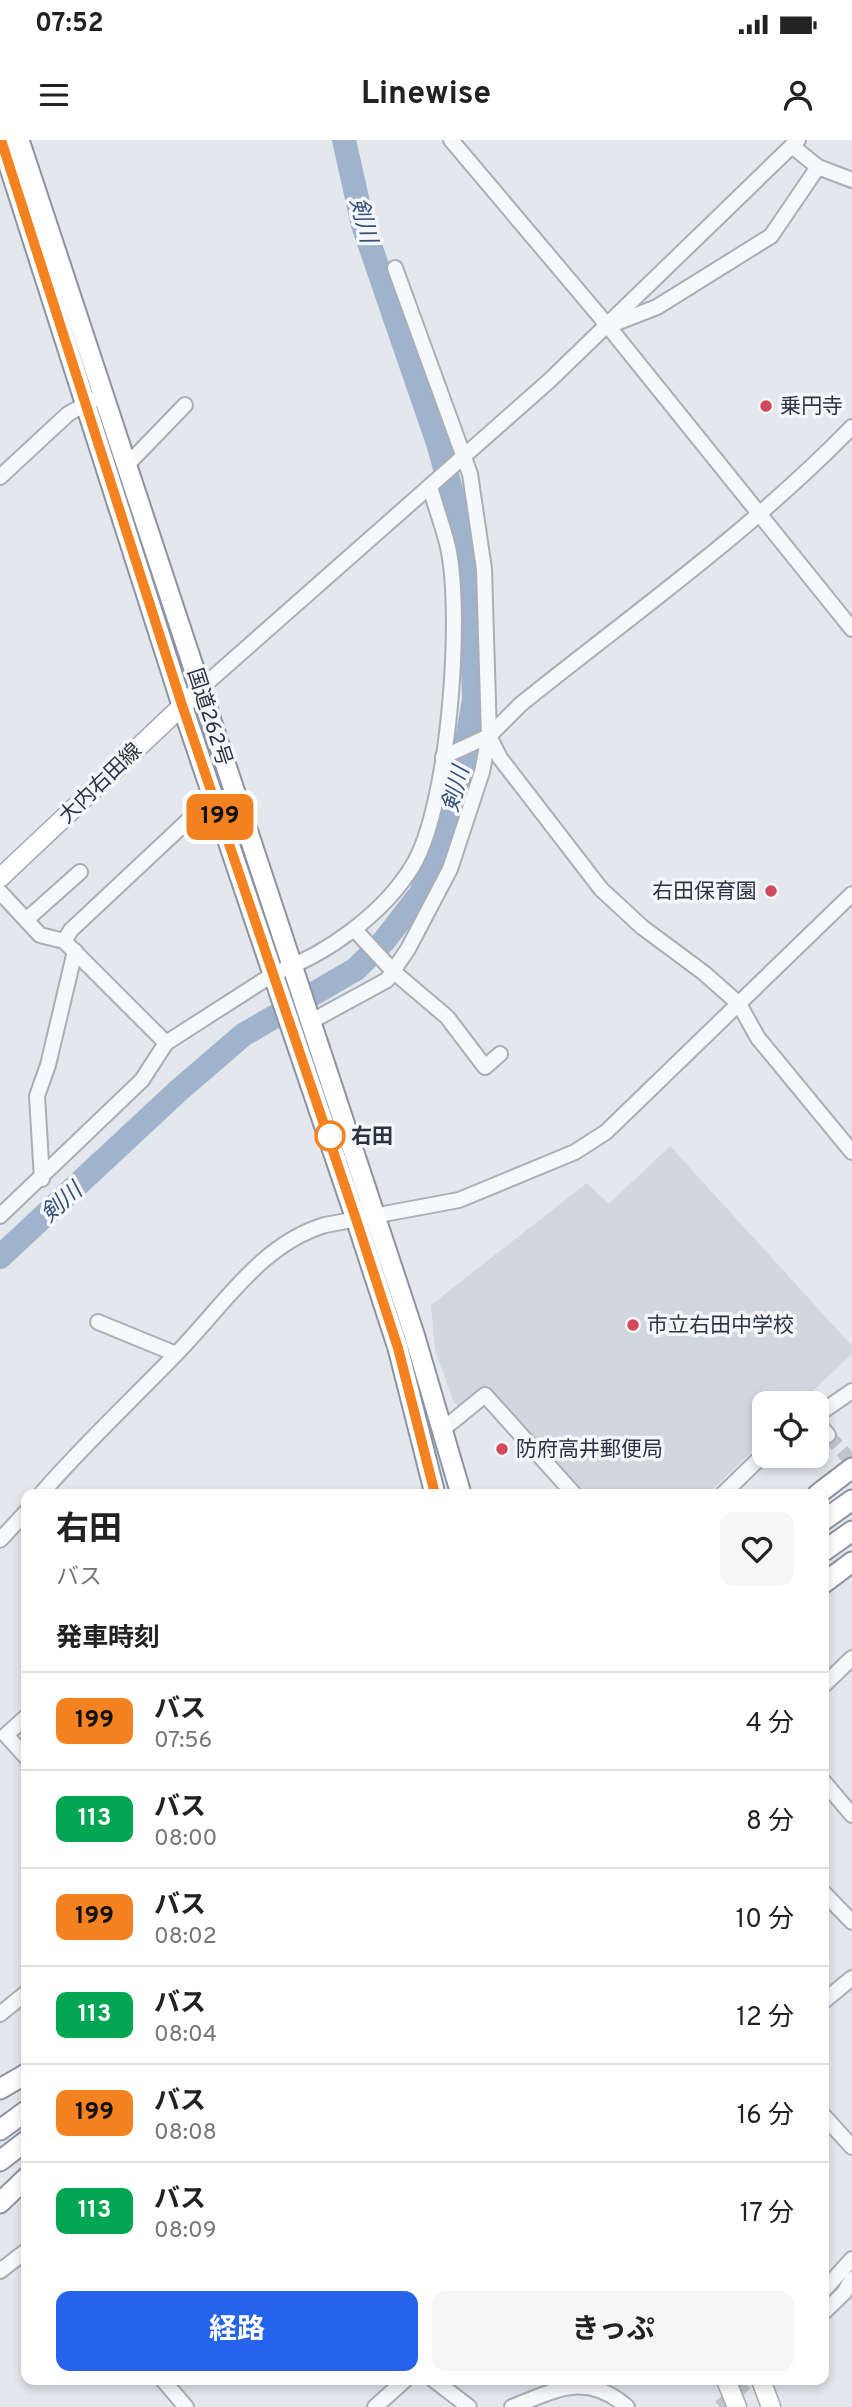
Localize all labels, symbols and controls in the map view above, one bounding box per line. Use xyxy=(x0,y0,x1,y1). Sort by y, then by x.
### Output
text: 07:52 xyxy=(35,8,104,41)
text: Linewise xyxy=(361,75,491,115)
icon: menu xyxy=(35,76,73,114)
icon: person xyxy=(779,76,817,114)
water label: 剣川 xyxy=(342,195,382,250)
place label: 乗円寺 xyxy=(780,394,843,421)
marker: 乗円寺 xyxy=(758,398,774,414)
street label: 国道262号 xyxy=(180,665,237,770)
street label: 大内右田線 xyxy=(54,738,148,830)
water label: 剣川 xyxy=(437,761,478,816)
line badge: 199 xyxy=(180,794,260,840)
text: 199 xyxy=(200,802,240,832)
place label: 右田保育園 xyxy=(652,879,757,906)
marker: 右田保育園 xyxy=(763,883,779,899)
marker: 右田 xyxy=(315,1121,345,1151)
place label: 右田 xyxy=(351,1124,393,1151)
water label: 剣川 xyxy=(36,1176,92,1230)
place label: 市立右田中学校 xyxy=(647,1313,794,1340)
marker: 市立右田中学校 xyxy=(625,1317,641,1333)
map controls xyxy=(752,1391,829,1468)
button: locate xyxy=(752,1391,829,1468)
place label: 防府高井郵便局 xyxy=(516,1437,663,1464)
marker: 防府高井郵便局 xyxy=(494,1441,510,1457)
text: 右田 xyxy=(56,1510,122,1552)
button: heart xyxy=(720,1512,794,1586)
text: バス xyxy=(56,1564,102,1593)
text: 発車時刻 xyxy=(56,1623,160,1656)
text: バス xyxy=(154,1694,206,1727)
text: 199 xyxy=(75,1706,114,1736)
text: 4 分 xyxy=(746,1708,794,1741)
text: 07:56 xyxy=(154,1727,212,1756)
text: バス xyxy=(154,1792,206,1825)
text: 113 xyxy=(78,1804,111,1834)
text: 8 分 xyxy=(746,1806,794,1839)
text: 08:00 xyxy=(154,1825,217,1854)
text: バス xyxy=(154,1890,206,1923)
text: 199 xyxy=(75,1902,114,1932)
text: 10 分 xyxy=(735,1904,794,1937)
text: 08:02 xyxy=(154,1923,217,1952)
text: バス xyxy=(154,1988,206,2021)
text: 113 xyxy=(78,2000,111,2030)
text: 12 分 xyxy=(736,2002,794,2035)
text: 08:04 xyxy=(154,2021,217,2050)
text: バス xyxy=(154,2086,206,2119)
text: 199 xyxy=(75,2098,114,2128)
text: 16 分 xyxy=(737,2100,794,2133)
text: 08:08 xyxy=(154,2119,217,2148)
text: バス xyxy=(154,2184,206,2217)
text: 113 xyxy=(78,2196,111,2226)
text: 17 分 xyxy=(740,2198,794,2231)
text: 08:09 xyxy=(154,2217,217,2246)
button: 経路 xyxy=(56,2291,418,2371)
button: きっぷ xyxy=(432,2291,794,2371)

